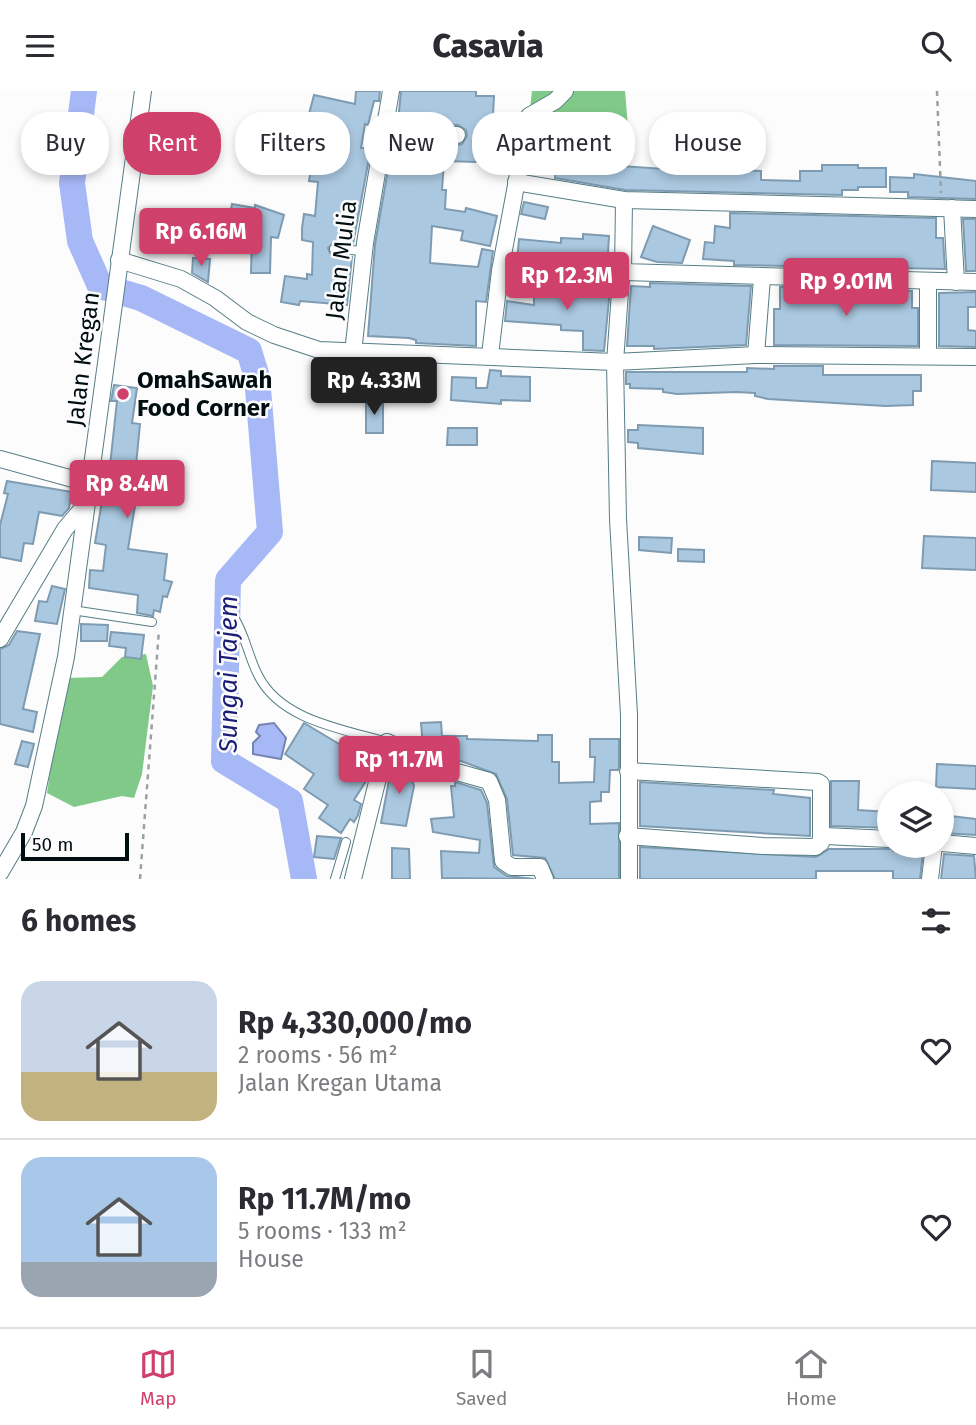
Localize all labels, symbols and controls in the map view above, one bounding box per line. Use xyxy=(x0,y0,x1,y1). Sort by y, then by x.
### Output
icon: menu xyxy=(21,27,59,65)
text: Casavia xyxy=(432,27,544,65)
icon: search xyxy=(917,27,955,65)
chip: Buy xyxy=(21,112,109,175)
chip: Rent xyxy=(123,112,221,175)
chip: Filters xyxy=(235,112,350,175)
chip: New xyxy=(364,112,458,175)
chip: Apartment xyxy=(472,112,635,175)
chip: House xyxy=(649,112,766,175)
street label: Jalan Mulia xyxy=(320,199,362,321)
pin: Rp 6.16M xyxy=(129,209,273,268)
text: Rp 6.16M xyxy=(155,217,247,245)
pin: Rp 12.3M xyxy=(495,253,639,312)
pin: Rp 9.01M xyxy=(774,259,918,318)
text: Rp 12.3M xyxy=(521,261,613,289)
text: Rp 9.01M xyxy=(799,267,893,295)
street label: Jalan Kregan xyxy=(61,290,105,428)
pin: Rp 4.33M xyxy=(302,357,446,417)
place label: OmahSawah Food Corner xyxy=(137,366,272,422)
text: Rp 4.33M xyxy=(327,366,421,394)
marker: OmahSawah Food Corner xyxy=(115,386,131,402)
pin: Rp 8.4M xyxy=(62,461,192,520)
text: Rp 8.4M xyxy=(86,469,168,497)
water label: Sungai Tajem xyxy=(213,595,244,754)
pin: Rp 11.7M xyxy=(327,737,471,796)
text: Rp 11.7M xyxy=(355,745,443,773)
map controls xyxy=(877,781,954,858)
button: layers xyxy=(877,781,954,858)
scale bar xyxy=(21,830,130,862)
text: 50 m xyxy=(32,833,73,856)
icon: filters xyxy=(917,902,955,940)
text: 6 homes xyxy=(21,903,136,939)
text: Rp 4,330,000/mo xyxy=(238,1005,472,1041)
icon: home xyxy=(77,1009,161,1093)
icon: heart xyxy=(917,1032,955,1070)
text: 2 rooms · 56 m² xyxy=(238,1041,397,1069)
text: Jalan Kregan Utama xyxy=(238,1069,442,1097)
text: Rp 11.7M/mo xyxy=(238,1181,411,1217)
icon: home xyxy=(77,1185,161,1269)
icon: heart xyxy=(917,1208,955,1246)
text: 5 rooms · 133 m² xyxy=(238,1217,407,1245)
text: House xyxy=(238,1245,304,1273)
tab: Map xyxy=(139,1345,177,1410)
tab: Saved xyxy=(456,1345,507,1410)
tab: Home xyxy=(786,1345,837,1410)

